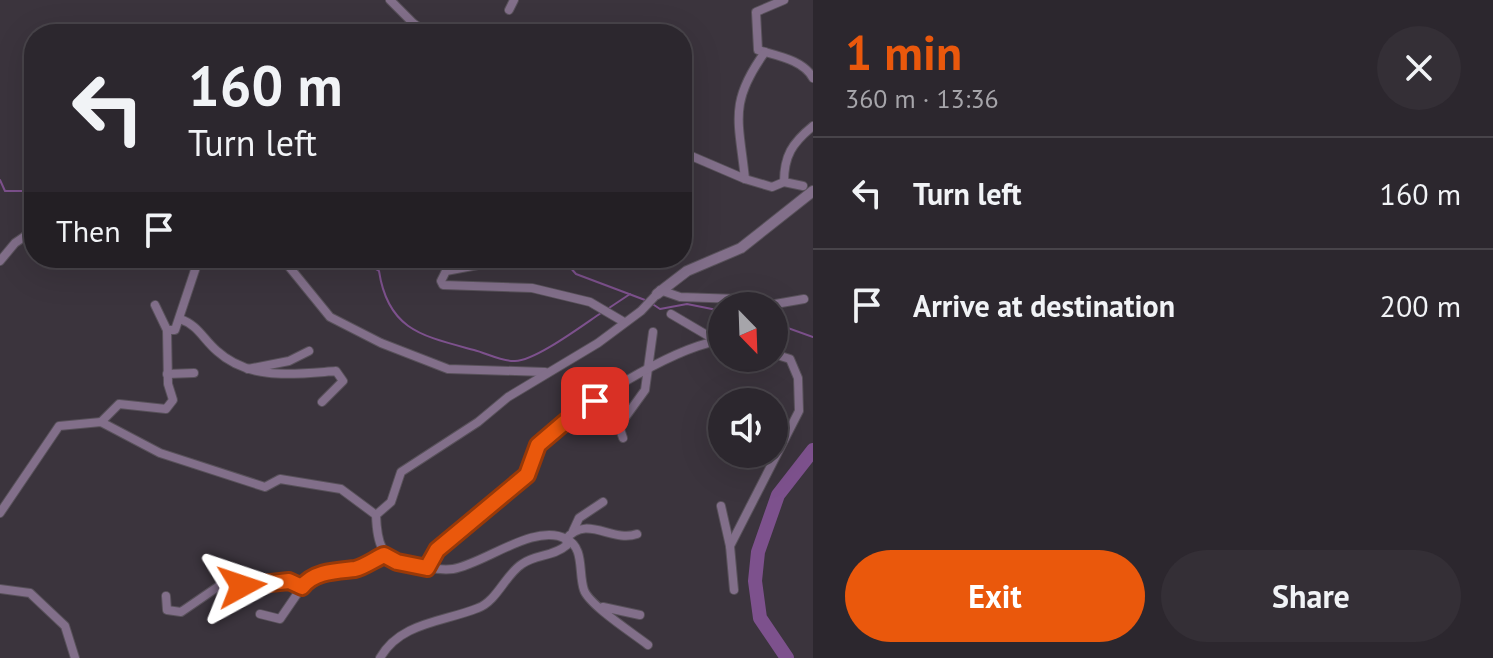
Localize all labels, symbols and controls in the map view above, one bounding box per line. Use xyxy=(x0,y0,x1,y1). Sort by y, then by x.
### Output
text: 1 min xyxy=(845,21,962,83)
button: close xyxy=(1377,26,1461,110)
text: 160 m xyxy=(188,49,343,121)
icon: left xyxy=(56,56,160,160)
text: 360 m · 13:36 xyxy=(845,82,999,115)
text: Turn left xyxy=(188,119,317,166)
icon: left xyxy=(845,171,889,215)
text: Turn left xyxy=(913,174,1021,213)
text: 160 m xyxy=(1380,174,1461,213)
icon: arrive xyxy=(137,208,181,252)
text: Then xyxy=(56,211,121,250)
icon: arrive xyxy=(845,283,889,327)
text: Arrive at destination xyxy=(913,286,1175,325)
text: 200 m xyxy=(1380,286,1461,325)
north arrow xyxy=(708,292,788,372)
map controls xyxy=(708,292,788,468)
pin xyxy=(561,367,629,435)
icon: arrive xyxy=(573,379,617,423)
button: sound xyxy=(708,388,788,468)
position arrow xyxy=(200,544,284,628)
button: Exit xyxy=(845,550,1145,642)
button: Share xyxy=(1161,550,1461,642)

